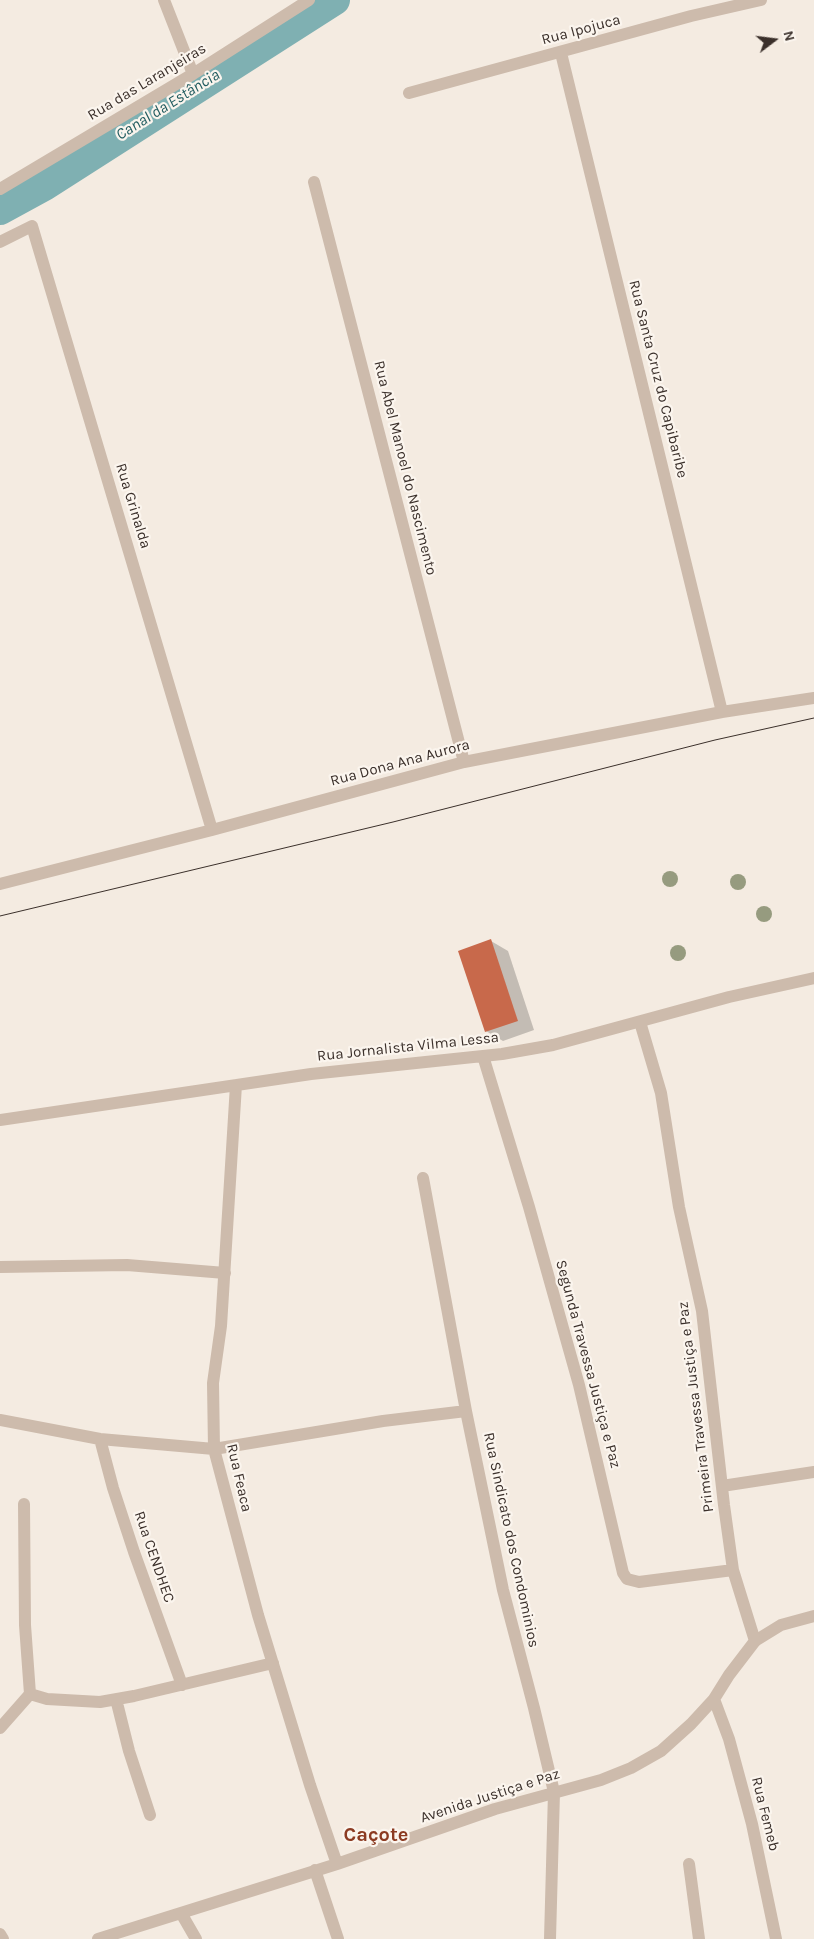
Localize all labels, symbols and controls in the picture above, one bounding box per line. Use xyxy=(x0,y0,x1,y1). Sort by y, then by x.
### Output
street label: Rua Ipojuca xyxy=(540,11,622,49)
north arrow xyxy=(749,15,799,65)
text: N xyxy=(779,29,798,43)
street label: Rua das Laranjeiras xyxy=(84,39,210,125)
water label: Canal da Estância xyxy=(113,65,223,145)
street label: Rua Santa Cruz do Capibaribe xyxy=(625,278,691,480)
street label: Rua Abel Manoel do Nascimento xyxy=(370,359,440,577)
street label: Rua Grinalda xyxy=(111,461,155,551)
street label: Rua Dona Ana Aurora xyxy=(328,736,472,790)
street label: Rua Jornalista Vilma Lessa xyxy=(316,1028,500,1066)
street label: Segunda Travessa Justiça e Paz xyxy=(552,1258,624,1470)
street label: Primeira Travessa Justiça e Paz xyxy=(674,1301,718,1513)
street label: Rua Sindicato dos Condominios xyxy=(479,1431,543,1649)
street label: Rua Feaca xyxy=(222,1442,256,1514)
street label: Rua CENDHEC xyxy=(130,1509,178,1605)
street label: Avenida Justiça e Paz xyxy=(418,1765,562,1827)
street label: Rua Femeb xyxy=(747,1775,783,1853)
district label: Caçote xyxy=(344,1823,408,1847)

